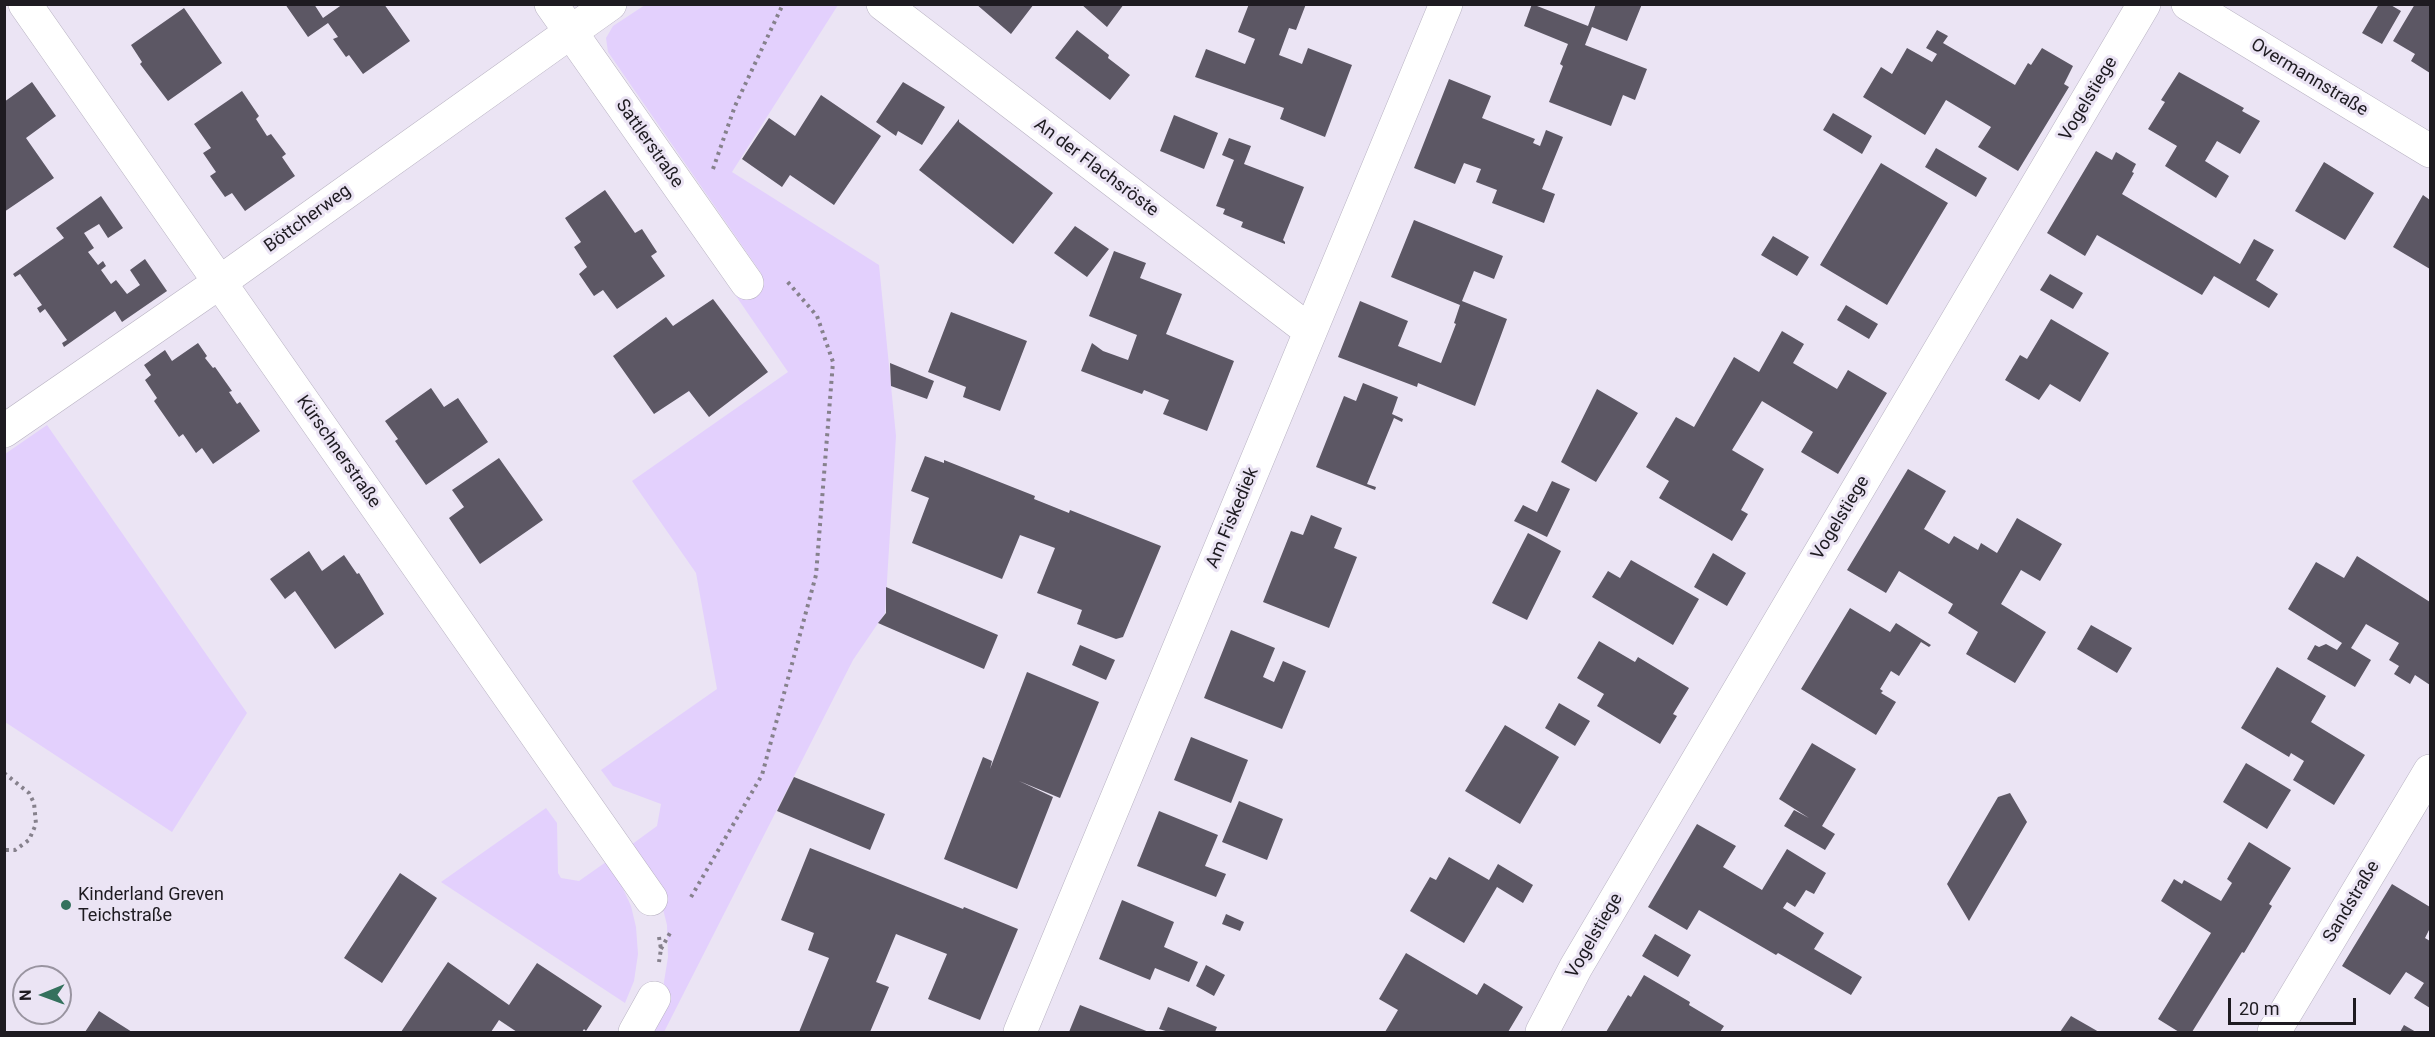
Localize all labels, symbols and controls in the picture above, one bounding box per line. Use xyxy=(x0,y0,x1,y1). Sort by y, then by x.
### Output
street label: Overmannstraße xyxy=(2246,34,2372,122)
street label: Vogelstiege xyxy=(2056,53,2122,145)
street label: Sattlerstraße xyxy=(611,96,687,192)
street label: An der Flachsröste xyxy=(1030,114,1162,222)
street label: Böttcherweg xyxy=(261,180,355,258)
street label: Kürschnerstraße xyxy=(291,392,385,512)
street label: Am Fiskediek xyxy=(1202,464,1264,572)
street label: Vogelstiege xyxy=(1808,472,1874,564)
street label: Sandstraße xyxy=(2319,857,2385,947)
place label: Kinderland Greven Teichstraße xyxy=(78,884,224,926)
street label: Vogelstiege xyxy=(1562,890,1628,982)
marker: Kinderland Greven Teichstraße xyxy=(59,898,73,912)
north arrow xyxy=(12,965,72,1025)
scale bar xyxy=(2231,986,2358,1024)
text: N xyxy=(16,989,35,1001)
text: 20 m xyxy=(2239,998,2279,1019)

